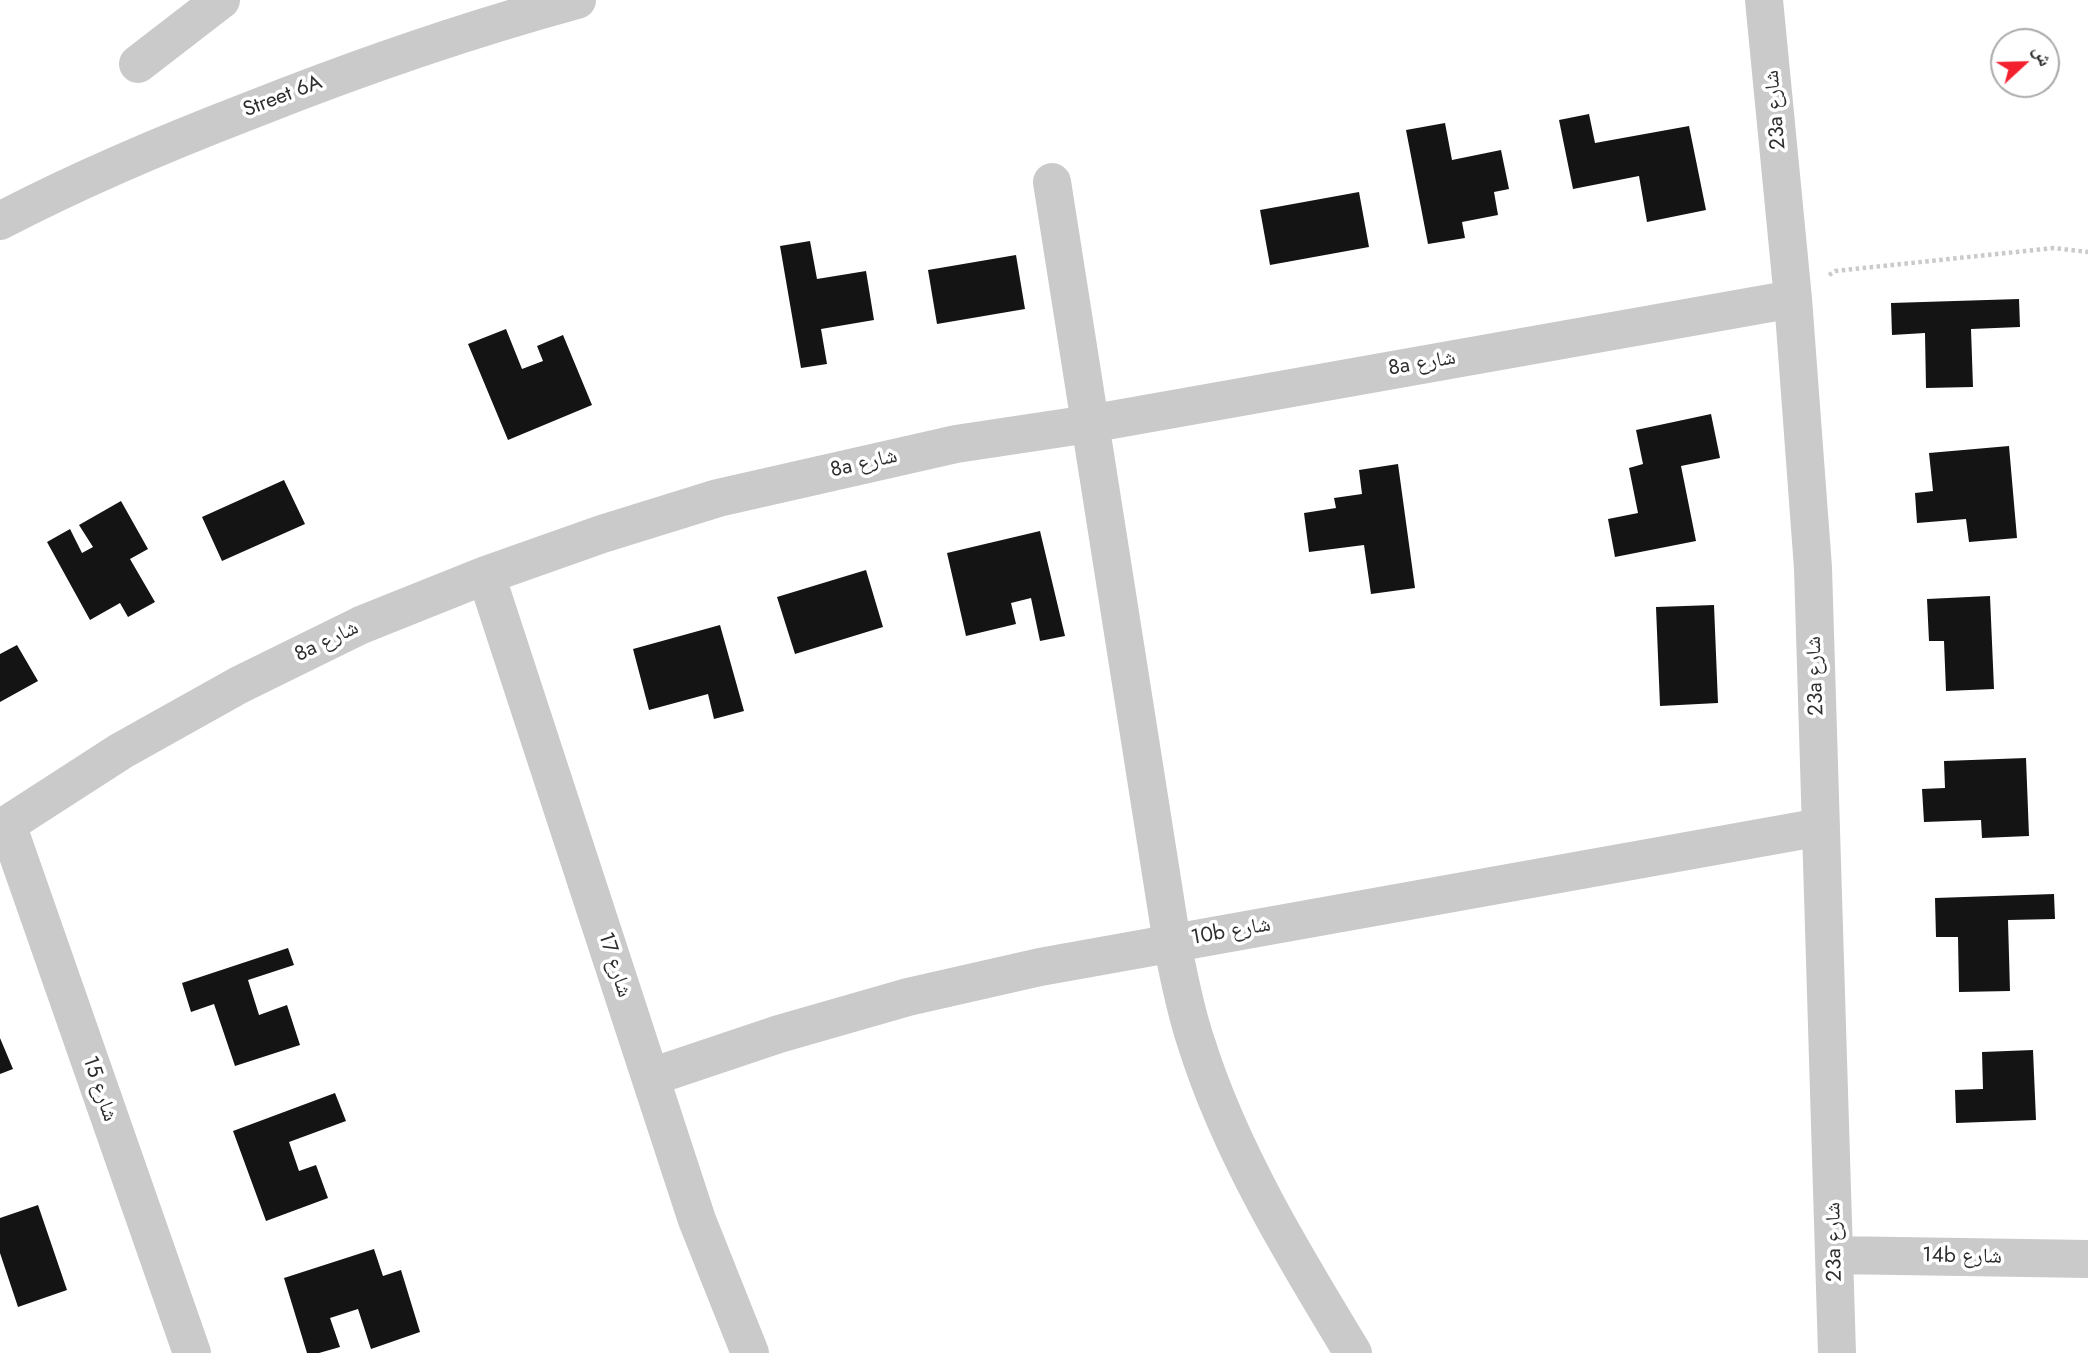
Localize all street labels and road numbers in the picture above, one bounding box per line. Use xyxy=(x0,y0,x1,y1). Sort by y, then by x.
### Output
street label: 23a شارع xyxy=(1760,69,1792,151)
street label: Street 6A xyxy=(240,70,326,124)
street label: 8a شارع xyxy=(1386,346,1458,382)
street label: 8a شارع xyxy=(828,444,900,484)
street label: 8a شارع xyxy=(291,616,363,668)
street label: 23a شارع xyxy=(1802,636,1830,716)
street label: 10b شارع xyxy=(1189,913,1273,951)
street label: شارع 17 xyxy=(592,929,636,1001)
street label: شارع 15 xyxy=(76,1053,122,1125)
street label: 23a شارع xyxy=(1822,1202,1848,1282)
street label: 14b شارع xyxy=(1922,1244,2002,1270)

